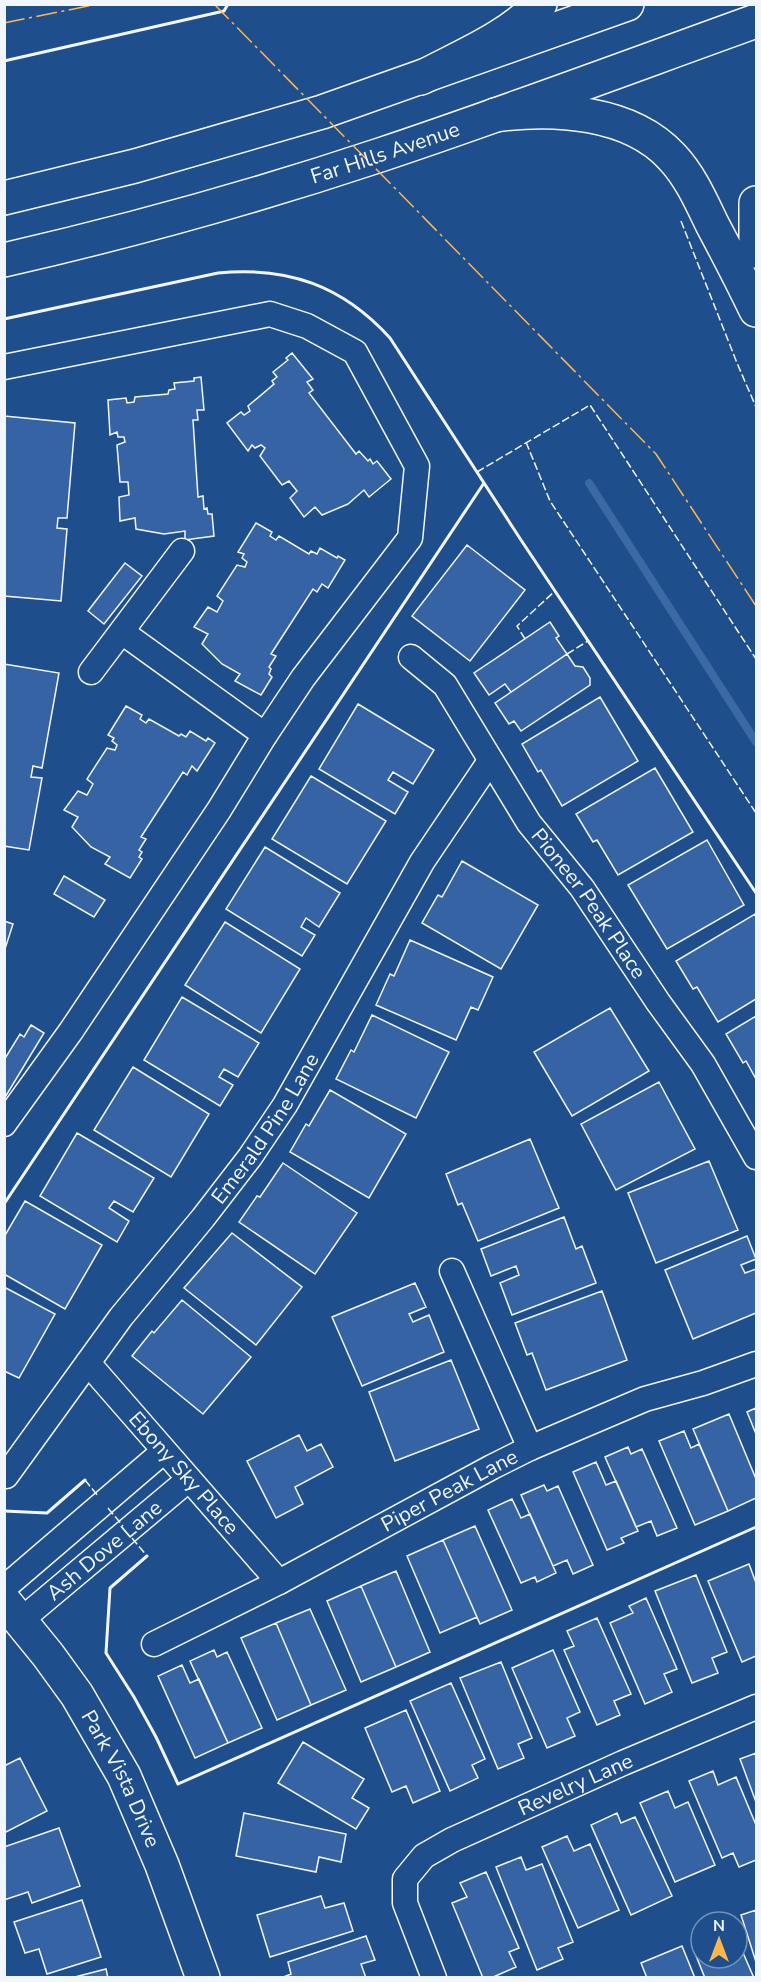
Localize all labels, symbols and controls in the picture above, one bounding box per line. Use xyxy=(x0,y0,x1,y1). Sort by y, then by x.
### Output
street label: Far Hills Avenue xyxy=(307,115,463,191)
street label: Pioneer Peak Place xyxy=(525,822,653,984)
street label: Emerald Pine Lane xyxy=(205,1048,325,1210)
street label: Ebony Sky Place xyxy=(123,1405,245,1541)
street label: Piper Peak Lane xyxy=(376,1442,522,1538)
street label: Ash Dove Lane xyxy=(41,1494,168,1607)
street label: Park Vista Drive xyxy=(75,1705,167,1852)
street label: Revelry Lane xyxy=(514,1746,637,1822)
north arrow xyxy=(689,1910,749,1970)
text: N xyxy=(713,1915,725,1937)

